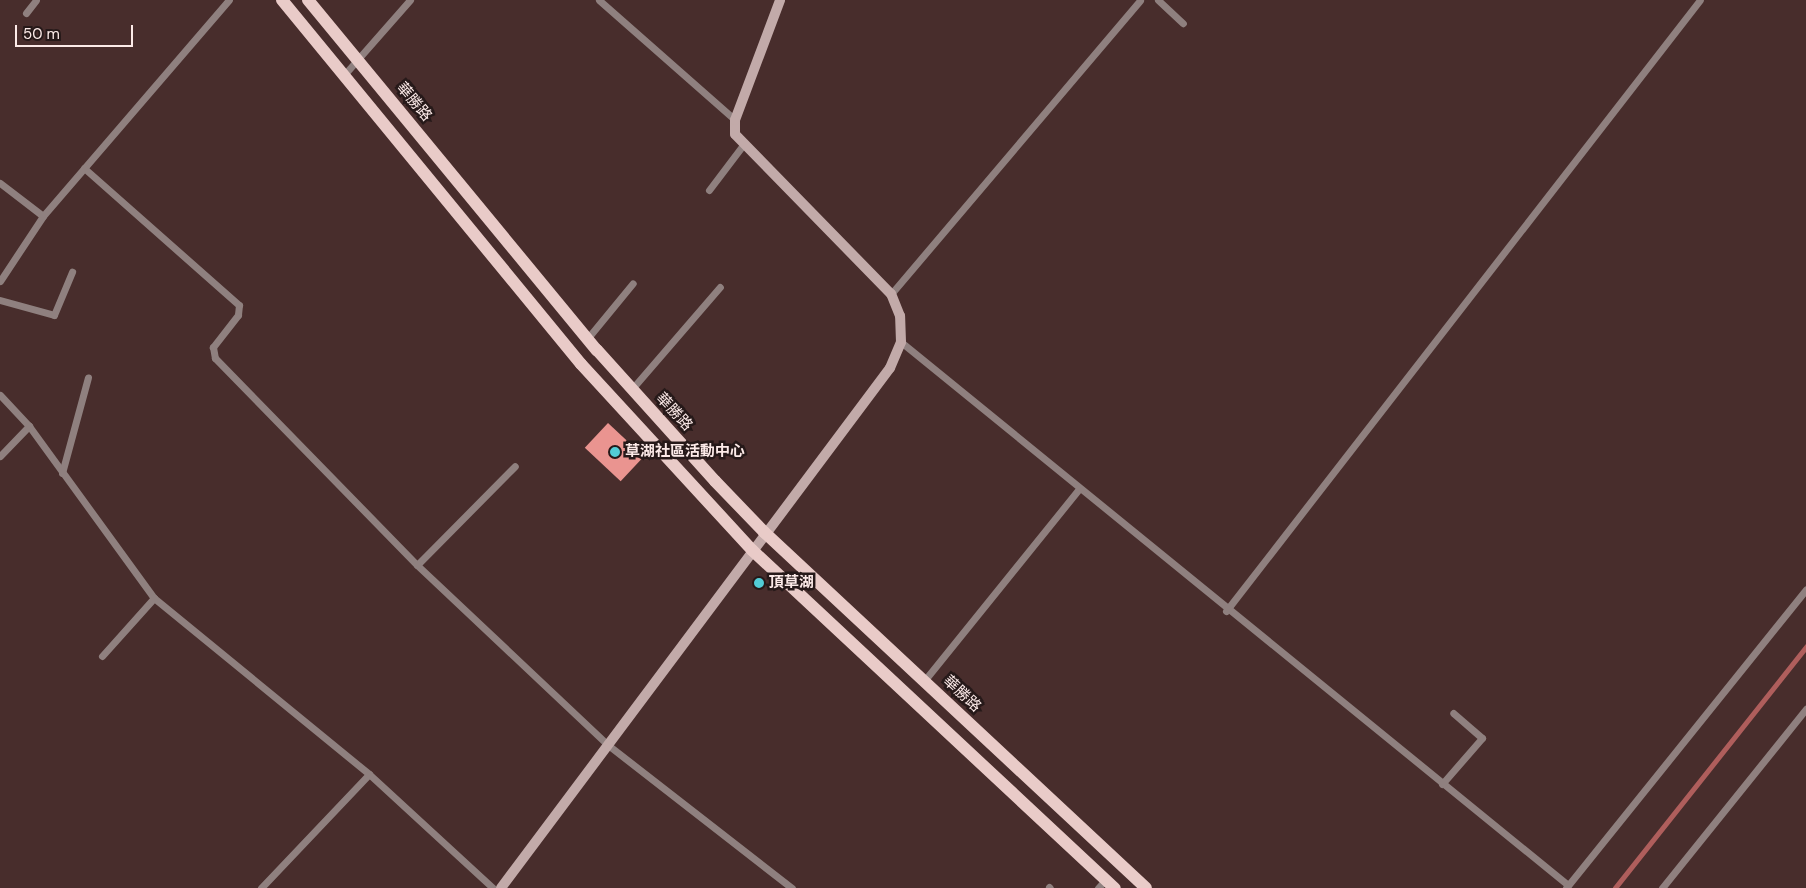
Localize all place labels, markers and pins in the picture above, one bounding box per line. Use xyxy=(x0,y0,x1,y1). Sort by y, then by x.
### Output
place label: 草湖社區活動中心 xyxy=(625,443,745,461)
marker: 草湖社區活動中心 xyxy=(609,446,621,458)
place label: 頂草湖 xyxy=(769,574,814,592)
marker: 頂草湖 xyxy=(753,577,765,589)

